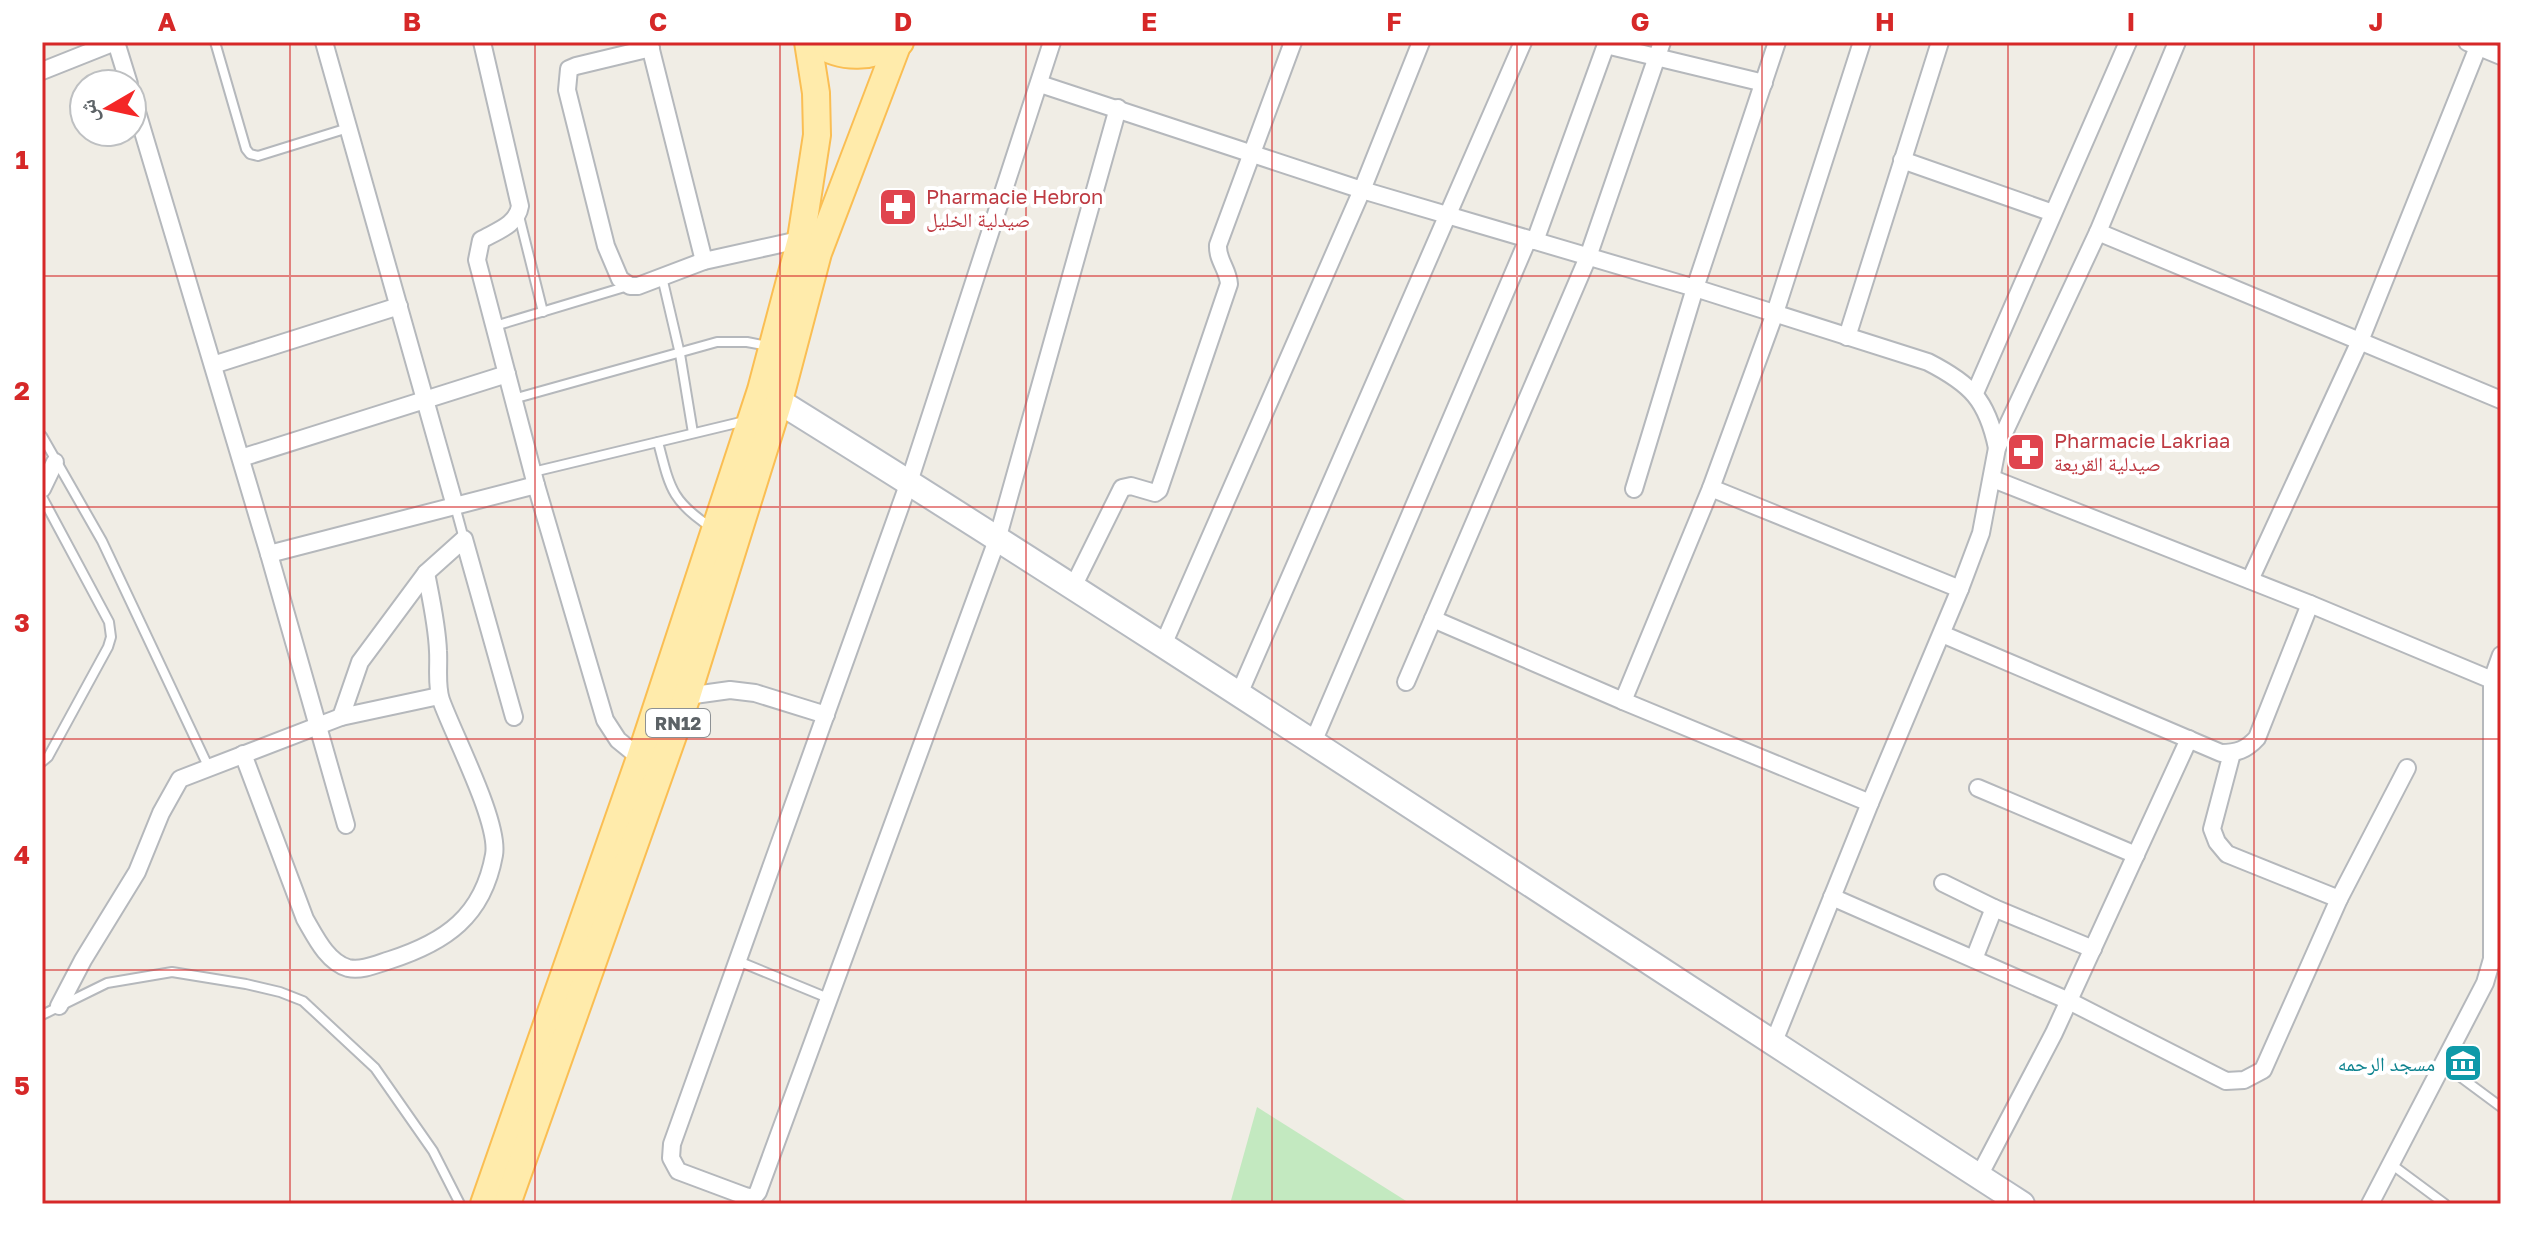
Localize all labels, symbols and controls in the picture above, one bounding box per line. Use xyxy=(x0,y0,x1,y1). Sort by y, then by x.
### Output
text: A xyxy=(158,6,177,37)
text: B xyxy=(403,6,421,37)
text: C xyxy=(649,6,667,37)
text: D xyxy=(894,6,912,37)
text: E xyxy=(1141,6,1157,37)
text: F xyxy=(1386,6,1402,37)
text: G xyxy=(1630,6,1650,37)
text: H xyxy=(1875,6,1895,37)
text: I xyxy=(2127,6,2135,37)
text: J xyxy=(2369,6,2383,37)
north arrow xyxy=(68,68,148,148)
text: ش xyxy=(73,97,104,125)
text: 1 xyxy=(15,144,29,175)
place label: Pharmacie Hebron صيدلية الخليل xyxy=(926,184,1103,232)
pharmacy icon: Pharmacie Hebron صيدلية الخليل xyxy=(877,186,919,228)
text: 2 xyxy=(14,375,30,406)
place label: Pharmacie Lakriaa صيدلية القريعة xyxy=(2054,428,2230,475)
pharmacy icon: Pharmacie Lakriaa صيدلية القريعة xyxy=(2005,431,2047,473)
text: 3 xyxy=(14,607,30,638)
road number: RN12 xyxy=(646,709,710,737)
text: 4 xyxy=(14,839,30,870)
museum icon: مسجد الرحمه xyxy=(2442,1042,2484,1084)
place label: مسجد الرحمه xyxy=(2338,1051,2435,1075)
text: 5 xyxy=(14,1070,30,1101)

